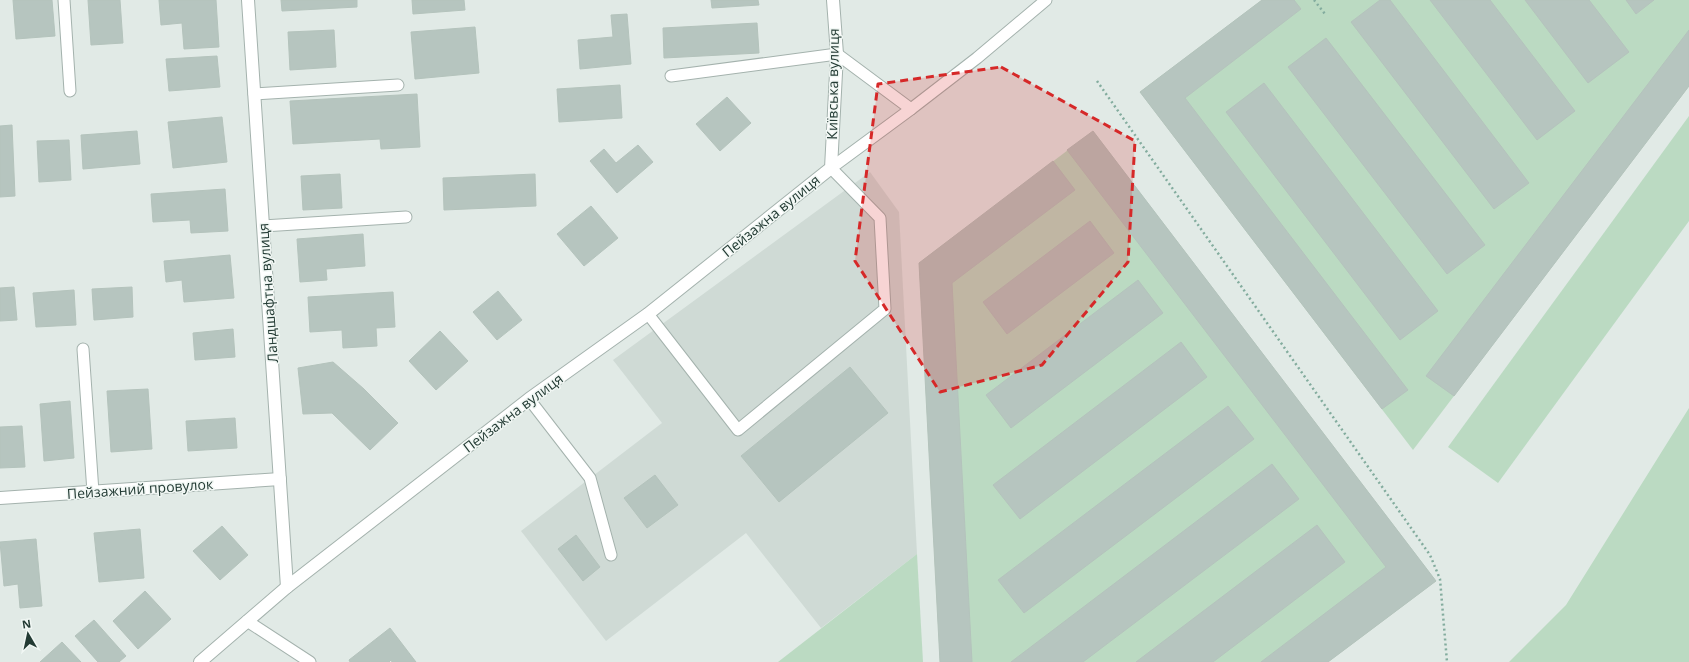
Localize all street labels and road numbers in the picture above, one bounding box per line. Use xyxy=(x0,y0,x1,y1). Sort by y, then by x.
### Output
street label: Київська вулиця xyxy=(822,28,843,140)
street label: Пейзажна вулиця xyxy=(718,170,824,261)
street label: Ландшафтна вулиця xyxy=(253,222,282,364)
street label: Пейзажна вулиця xyxy=(459,369,567,456)
street label: Пейзажний провулок xyxy=(66,474,214,503)

